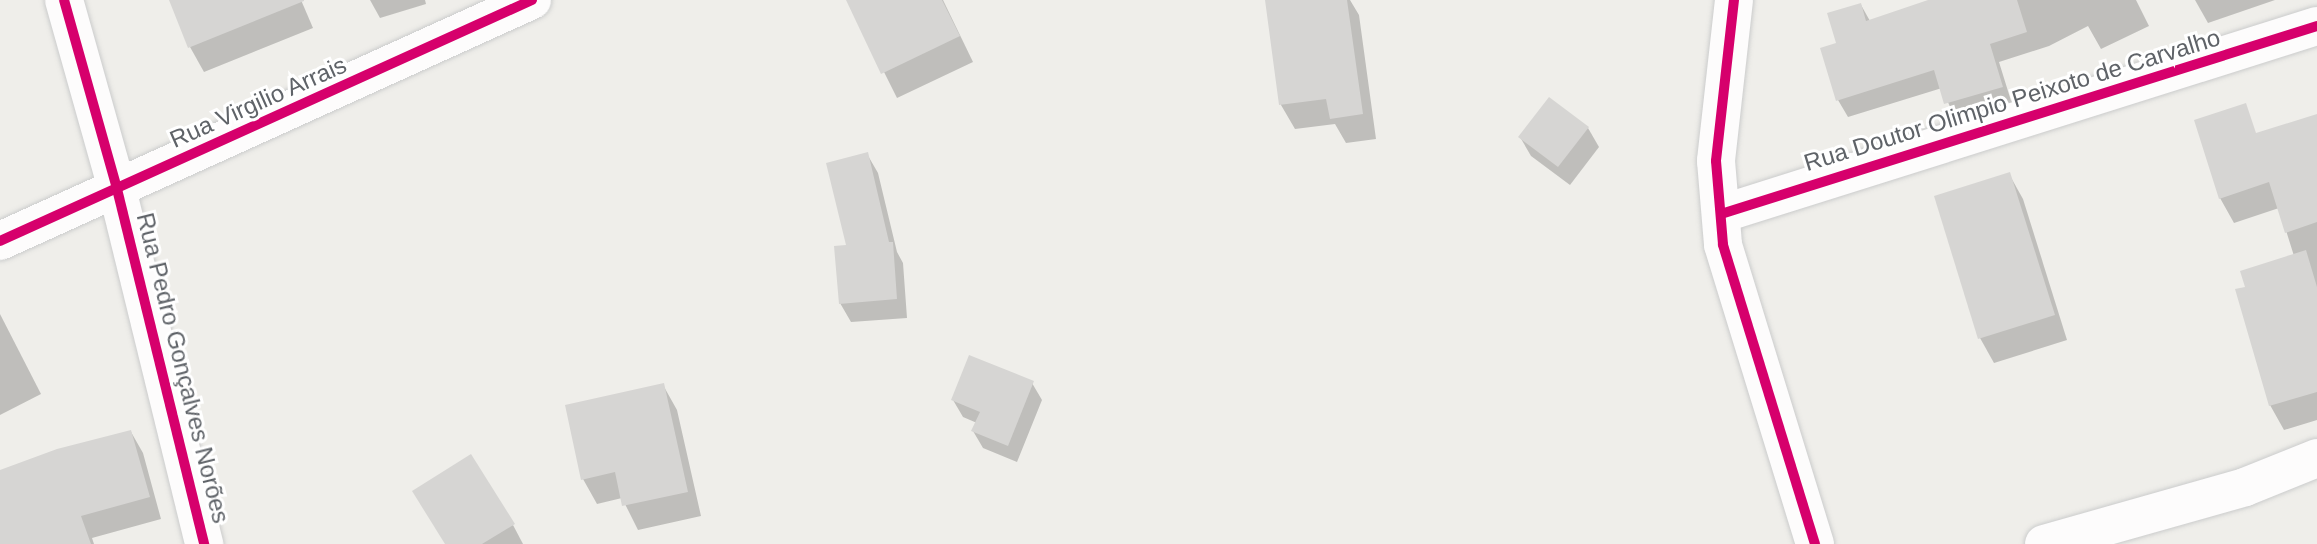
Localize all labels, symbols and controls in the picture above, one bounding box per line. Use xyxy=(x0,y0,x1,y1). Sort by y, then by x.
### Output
street label: Rua Doutor Olimpio Peixoto de Carvalho xyxy=(1800,23,2224,177)
street label: Rua Virgilio Arrais xyxy=(165,50,351,154)
street label: Rua Pedro Gonçalves Norões xyxy=(130,210,236,526)

